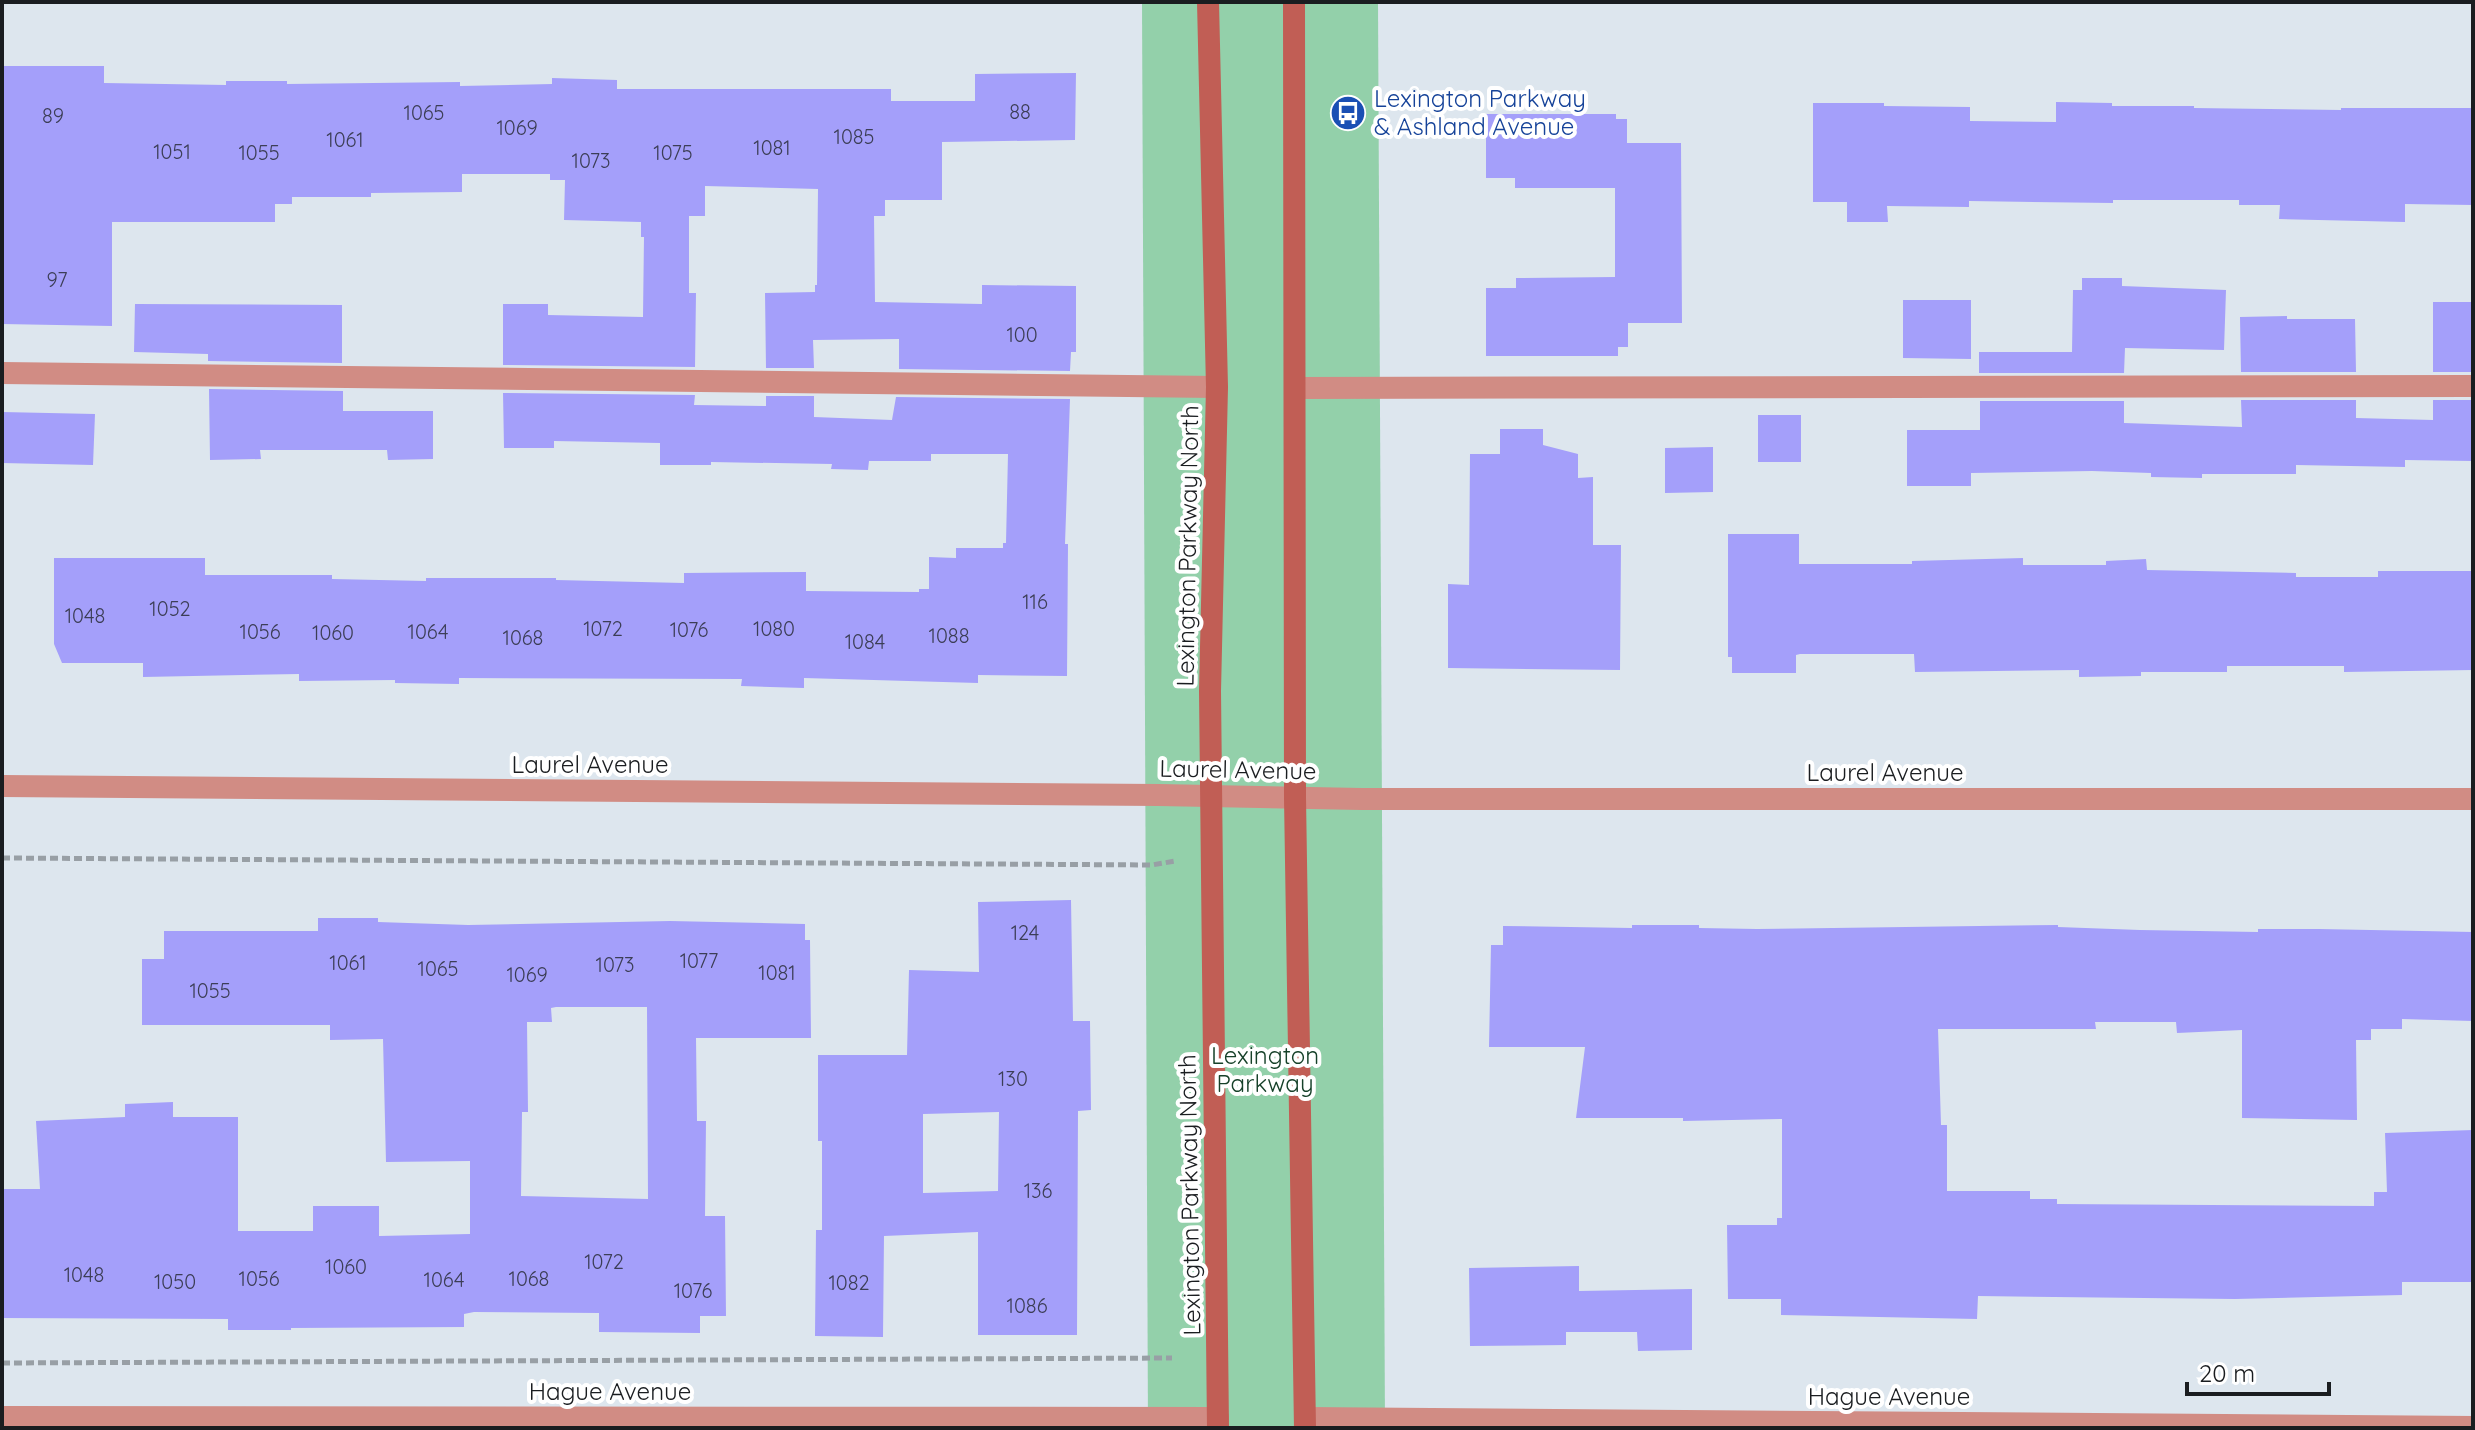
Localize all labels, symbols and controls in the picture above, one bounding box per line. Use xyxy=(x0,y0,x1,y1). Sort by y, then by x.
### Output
place label: Lexington Parkway & Ashland Avenue xyxy=(1374,83,1586,141)
bus stop icon: Lexington Parkway & Ashland Avenue xyxy=(1329,94,1367,132)
house number: 88 xyxy=(1009,99,1031,124)
house number: 1065 xyxy=(404,100,444,125)
house number: 89 xyxy=(42,103,64,128)
house number: 1069 xyxy=(496,115,538,140)
house number: 1085 xyxy=(834,124,875,149)
house number: 1061 xyxy=(326,127,364,152)
house number: 1081 xyxy=(753,135,791,160)
house number: 1051 xyxy=(153,139,191,164)
house number: 1055 xyxy=(238,140,280,165)
house number: 1075 xyxy=(653,140,693,165)
house number: 1073 xyxy=(572,148,610,173)
house number: 97 xyxy=(47,267,67,292)
house number: 100 xyxy=(1006,322,1038,347)
street label: Lexington Parkway North xyxy=(1170,405,1204,687)
house number: 116 xyxy=(1022,589,1048,614)
house number: 1052 xyxy=(149,596,191,621)
house number: 1048 xyxy=(65,603,105,628)
house number: 1072 xyxy=(583,616,623,641)
house number: 1080 xyxy=(753,616,795,641)
house number: 1076 xyxy=(670,617,709,642)
house number: 1056 xyxy=(240,619,281,644)
house number: 1064 xyxy=(408,619,448,644)
house number: 1060 xyxy=(312,620,354,645)
house number: 1088 xyxy=(929,623,969,648)
house number: 1068 xyxy=(503,625,543,650)
house number: 1084 xyxy=(845,629,885,654)
street label: Laurel Avenue xyxy=(511,749,669,779)
street label: Laurel Avenue xyxy=(1159,753,1317,785)
street label: Laurel Avenue xyxy=(1806,757,1964,787)
house number: 124 xyxy=(1011,920,1039,945)
house number: 1077 xyxy=(680,948,718,973)
house number: 1061 xyxy=(329,950,367,975)
house number: 1073 xyxy=(596,952,634,977)
house number: 1065 xyxy=(418,956,458,981)
house number: 1081 xyxy=(758,960,796,985)
house number: 1069 xyxy=(506,962,548,987)
house number: 1055 xyxy=(189,978,231,1003)
park label: Lexington Parkway xyxy=(1211,1040,1319,1098)
street label: Lexington Parkway North xyxy=(1172,1054,1206,1336)
house number: 130 xyxy=(998,1066,1028,1091)
house number: 136 xyxy=(1024,1178,1053,1203)
house number: 1072 xyxy=(584,1249,624,1274)
house number: 1060 xyxy=(325,1254,367,1279)
house number: 1048 xyxy=(64,1262,104,1287)
house number: 1056 xyxy=(239,1266,280,1291)
house number: 1068 xyxy=(509,1266,549,1291)
house number: 1064 xyxy=(424,1267,464,1292)
house number: 1050 xyxy=(154,1269,196,1294)
house number: 1082 xyxy=(828,1270,870,1295)
house number: 1076 xyxy=(674,1278,713,1303)
house number: 1086 xyxy=(1007,1293,1048,1318)
scale bar xyxy=(2187,1346,2329,1396)
text: 20 m xyxy=(2199,1358,2255,1388)
street label: Hague Avenue xyxy=(529,1376,691,1406)
street label: Hague Avenue xyxy=(1808,1381,1970,1411)

